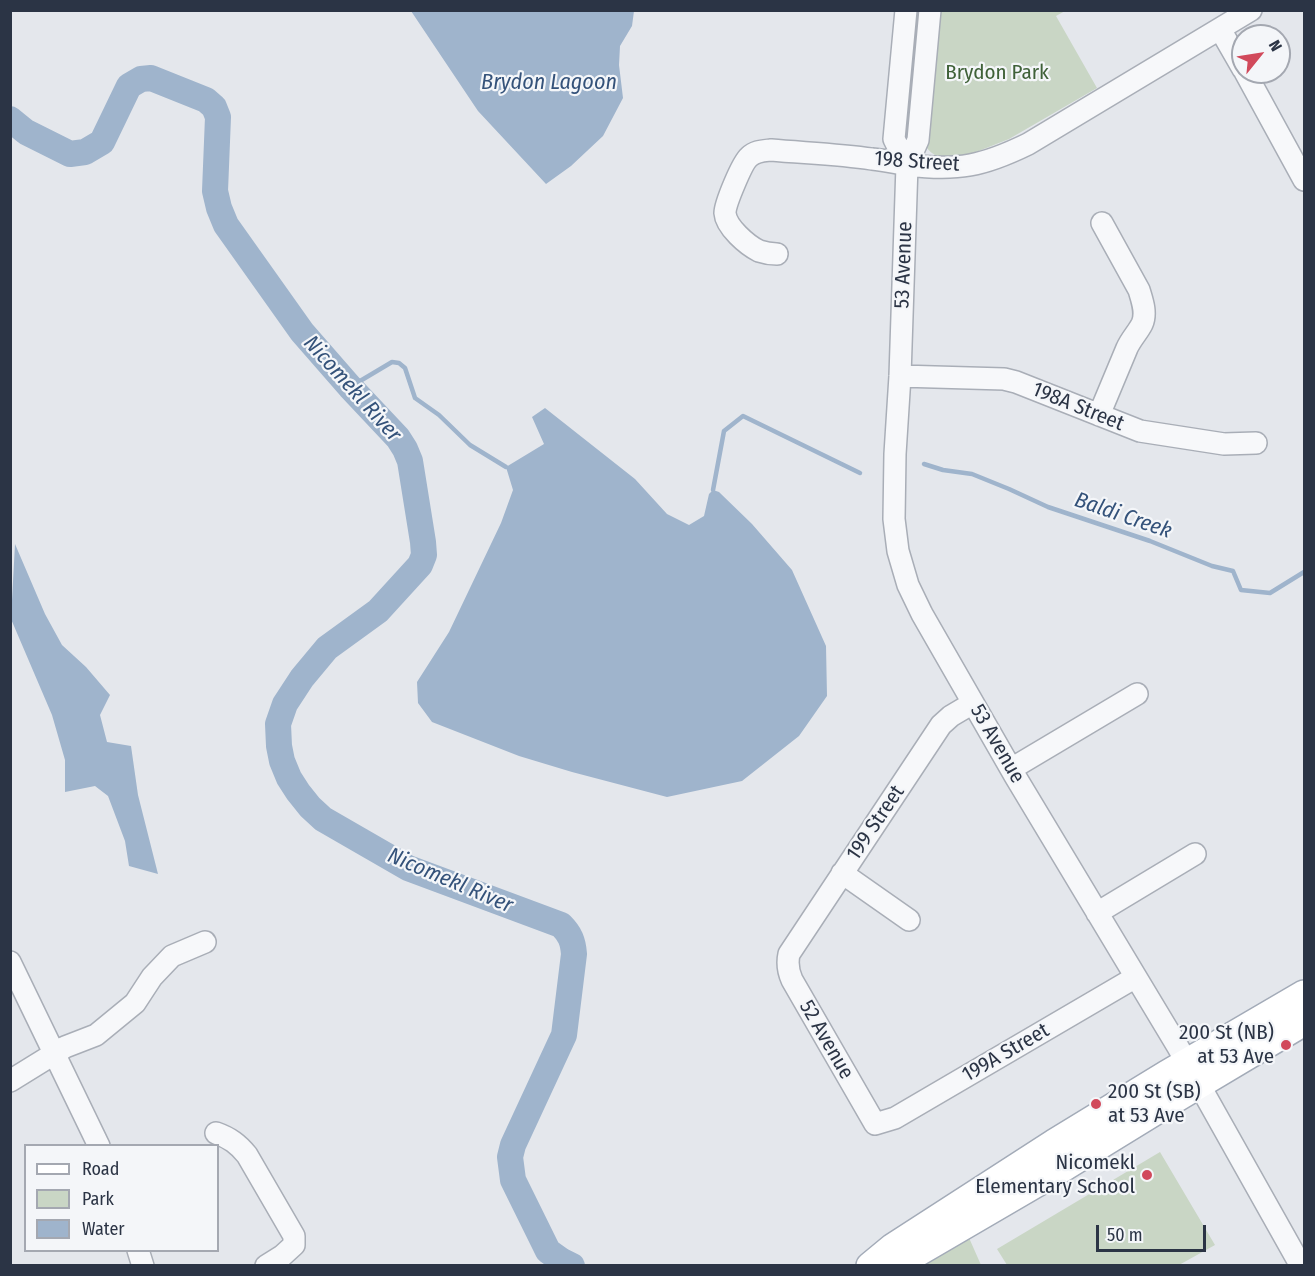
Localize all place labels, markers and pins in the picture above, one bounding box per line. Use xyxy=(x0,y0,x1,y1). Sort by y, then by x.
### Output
place label: 200 St (NB) at 53 Ave xyxy=(1179,1020,1274,1070)
marker: 200 St (NB) at 53 Ave xyxy=(1279,1038,1293,1052)
place label: 200 St (SB) at 53 Ave xyxy=(1108,1079,1201,1129)
marker: 200 St (SB) at 53 Ave xyxy=(1089,1097,1103,1111)
place label: Nicomekl Elementary School xyxy=(975,1150,1135,1200)
marker: Nicomekl Elementary School xyxy=(1140,1168,1154,1182)

